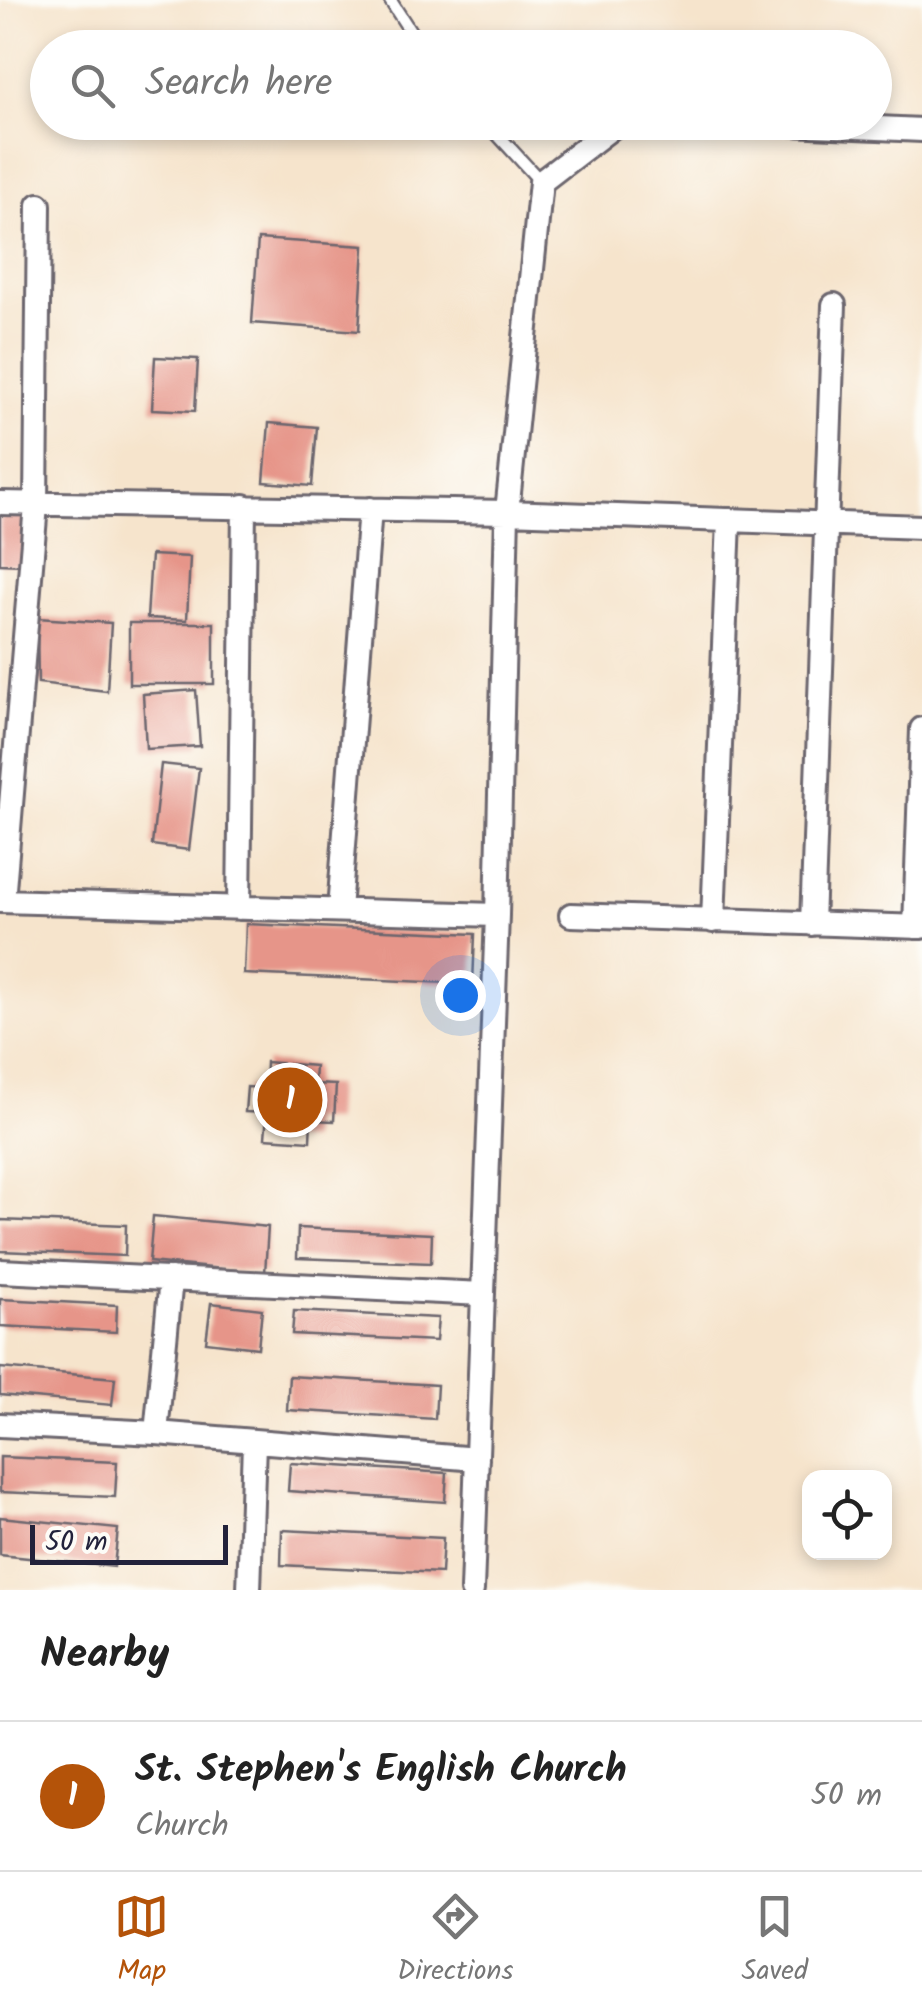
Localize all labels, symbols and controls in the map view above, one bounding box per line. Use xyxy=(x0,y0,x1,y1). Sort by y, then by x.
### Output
search box xyxy=(30,30,892,140)
text: Search here xyxy=(145,55,332,115)
icon: search xyxy=(65,58,120,113)
your location xyxy=(435,970,486,1021)
pin: 1 xyxy=(258,1062,322,1138)
map controls xyxy=(802,1470,892,1560)
button: locate xyxy=(802,1470,892,1560)
scale bar xyxy=(30,1520,228,1564)
text: 50 m xyxy=(45,1520,108,1565)
text: Nearby xyxy=(40,1622,169,1689)
text: St. Stephen's English Church xyxy=(135,1741,627,1801)
text: 1 xyxy=(68,1771,77,1822)
text: 50 m xyxy=(811,1771,882,1822)
text: Church xyxy=(135,1801,229,1852)
tab: Map xyxy=(114,1889,169,1994)
tab: Directions xyxy=(397,1889,513,1994)
tab: Saved xyxy=(742,1889,808,1994)

